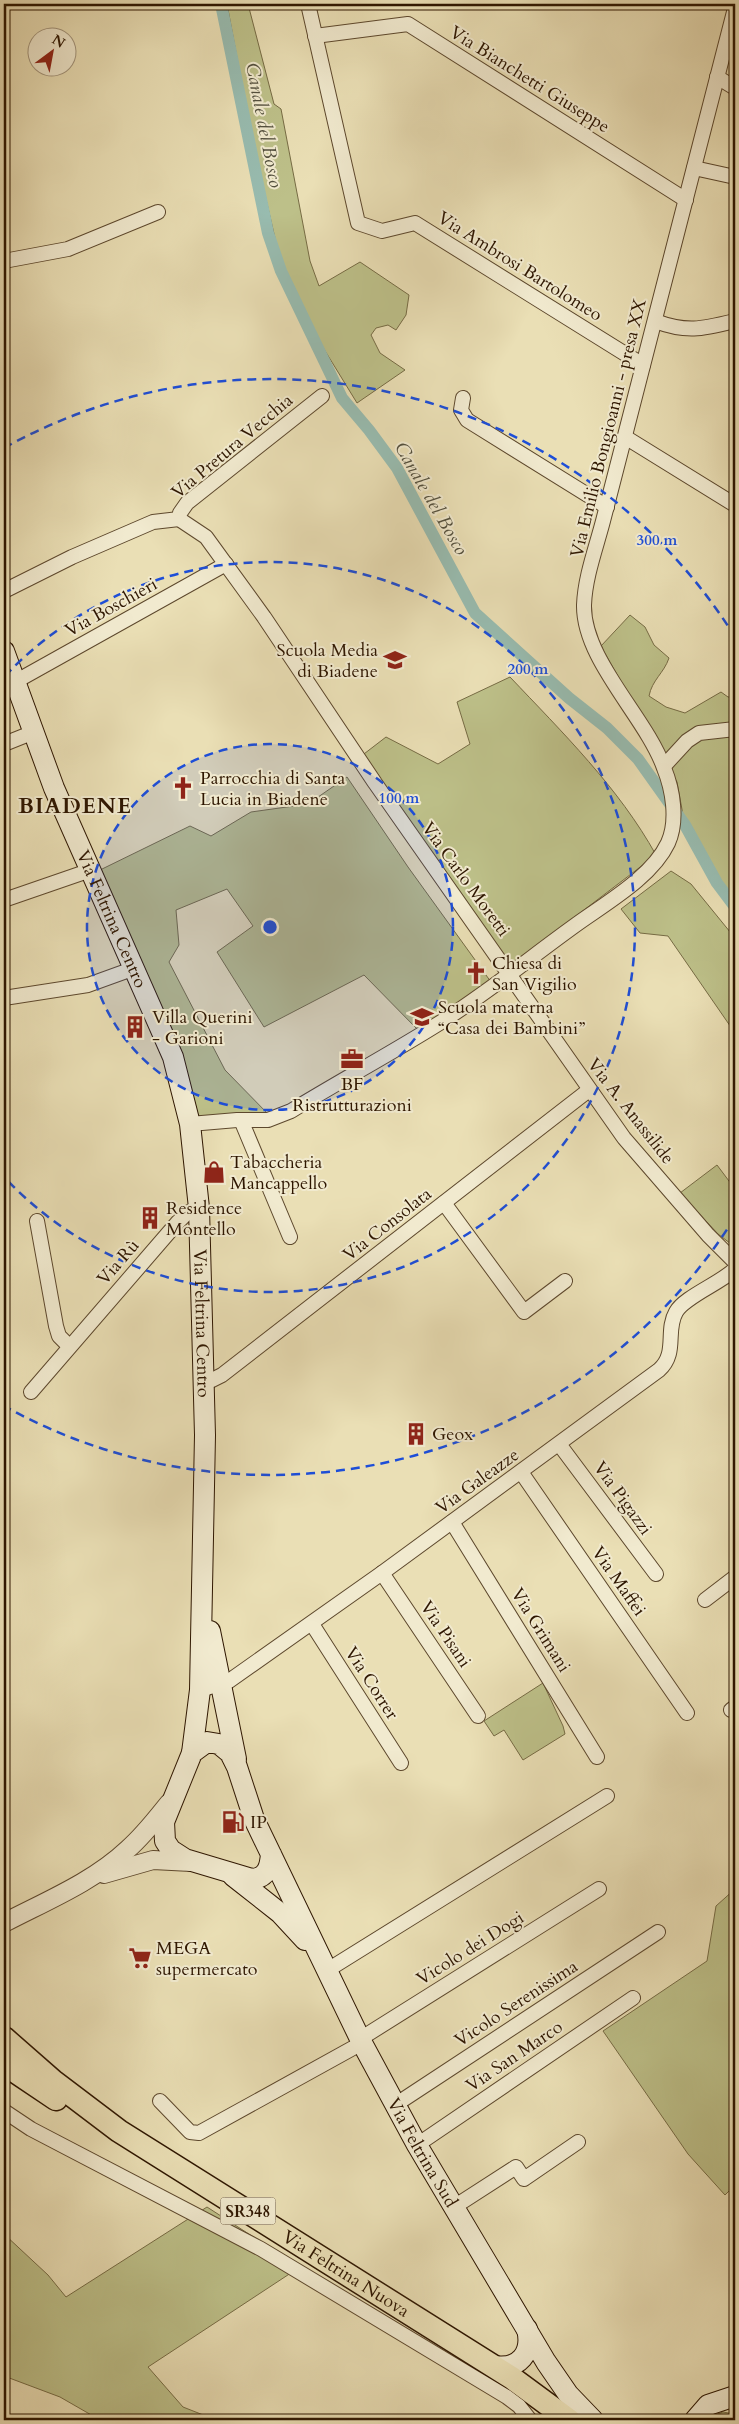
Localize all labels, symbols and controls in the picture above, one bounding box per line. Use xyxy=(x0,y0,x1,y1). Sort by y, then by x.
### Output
street label: Via Bianchetti Giuseppe xyxy=(445,20,615,139)
north arrow xyxy=(28,28,78,78)
text: N xyxy=(48,30,69,53)
water label: Canale del Bosco xyxy=(239,60,289,190)
street label: Via Ambrosi Bartolomeo xyxy=(432,205,607,328)
street label: Via Emilio Bongioanni - presa XX xyxy=(564,295,653,560)
street label: Via Pretura Vecchia xyxy=(166,388,299,505)
water label: Canale del Bosco xyxy=(388,437,474,560)
text: 300 m xyxy=(637,530,678,550)
street label: Via Boschieri xyxy=(61,572,162,643)
place label: Scuola Media di Biadene xyxy=(276,638,378,684)
school or university icon: Scuola Media di Biadene xyxy=(382,647,408,673)
text: 200 m xyxy=(508,659,549,679)
place label: Parrocchia di Santa Lucia in Biadene xyxy=(200,766,345,812)
church icon: Parrocchia di Santa Lucia in Biadene xyxy=(170,775,196,801)
text: 100 m xyxy=(379,788,420,808)
district label: BIADENE xyxy=(18,791,132,821)
street label: Via Carlo Moretti xyxy=(416,817,516,942)
street label: Via Feltrina Centro xyxy=(70,846,153,992)
centre of rings xyxy=(261,918,279,936)
place label: Chiesa di San Vigilio xyxy=(492,951,577,997)
church icon: Chiesa di San Vigilio xyxy=(463,960,489,986)
place label: Scuola materna “Casa dei Bambini” xyxy=(438,995,585,1041)
school or university icon: Scuola materna “Casa dei Bambini” xyxy=(409,1004,435,1030)
place label: Villa Querini - Garioni xyxy=(152,1005,253,1051)
building icon: Villa Querini - Garioni xyxy=(122,1014,148,1040)
office icon: BF Ristrutturazioni xyxy=(339,1046,365,1072)
street label: Via A. Anassilide xyxy=(581,1053,680,1170)
place label: BF Ristrutturazioni xyxy=(292,1072,412,1118)
place label: Tabaccheria Mancappello xyxy=(230,1150,327,1196)
shop icon: Tabaccheria Mancappello xyxy=(201,1159,227,1185)
street label: Via Consolata xyxy=(338,1182,437,1267)
place label: Residence Montello xyxy=(166,1196,242,1242)
building icon: Residence Montello xyxy=(137,1205,163,1231)
street label: Via Rù xyxy=(91,1234,145,1291)
street label: Via Feltrina Centro xyxy=(187,1249,216,1398)
building icon: Geox xyxy=(403,1421,429,1447)
place label: Geox xyxy=(432,1422,473,1447)
street label: Via Galeazze xyxy=(430,1443,524,1520)
street label: Via Pigazzi xyxy=(587,1456,658,1540)
street label: Via Maffei xyxy=(585,1541,652,1621)
street label: Via Grimani xyxy=(505,1583,576,1677)
street label: Via Pisani xyxy=(414,1596,477,1673)
street label: Via Correr xyxy=(339,1642,405,1725)
fuel station icon: IP xyxy=(220,1809,246,1835)
place label: IP xyxy=(250,1810,267,1835)
street label: Vicolo dei Dogi xyxy=(412,1905,529,1991)
place label: MEGA supermercato xyxy=(156,1936,258,1982)
supermarket icon: MEGA supermercato xyxy=(127,1945,153,1971)
street label: Vicolo Serenissima xyxy=(450,1954,583,2053)
street label: Via San Marco xyxy=(461,2015,568,2098)
street label: Via Feltrina Sud xyxy=(381,2093,464,2213)
road number: SR348 xyxy=(220,2198,276,2224)
street label: Via Feltrina Nuova xyxy=(277,2225,414,2324)

